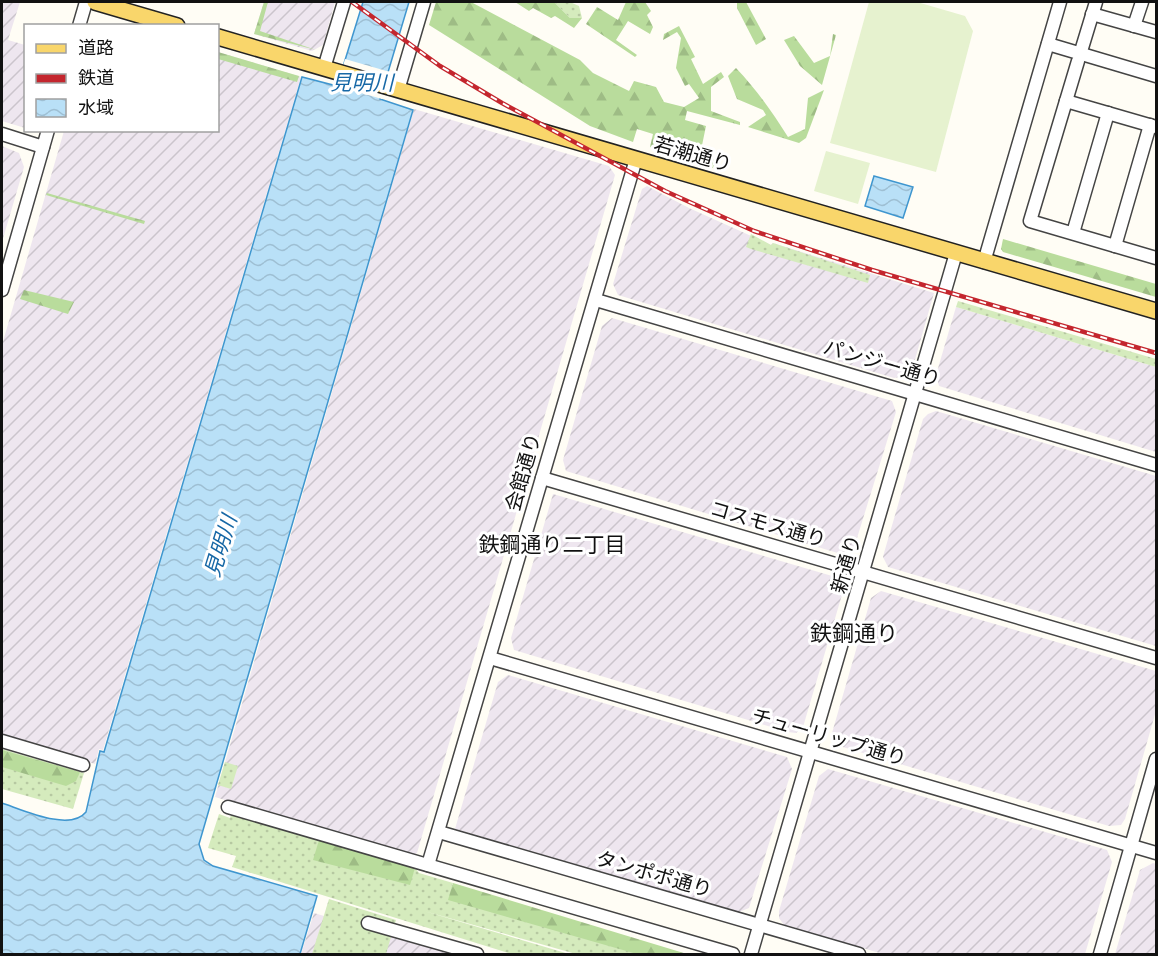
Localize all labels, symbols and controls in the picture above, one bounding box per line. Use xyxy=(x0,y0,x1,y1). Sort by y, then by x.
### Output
legend xyxy=(24,24,219,132)
text: 道路 xyxy=(78,37,114,59)
text: 鉄道 xyxy=(78,67,114,89)
water label: 見明川 xyxy=(331,70,395,96)
text: 水域 xyxy=(78,97,114,119)
street label: 若潮通り xyxy=(651,131,735,177)
street label: パンジー通り xyxy=(821,335,943,391)
street label: 会館通り xyxy=(500,430,546,514)
street label: コスモス通り xyxy=(707,496,829,552)
water label: 見明川 xyxy=(199,510,243,580)
district label: 鉄鋼通り二丁目 xyxy=(479,532,626,558)
street label: 新通り xyxy=(826,532,866,596)
district label: 鉄鋼通り xyxy=(810,620,898,647)
street label: チューリップ通り xyxy=(749,703,909,771)
street label: タンポポ通り xyxy=(593,846,715,902)

